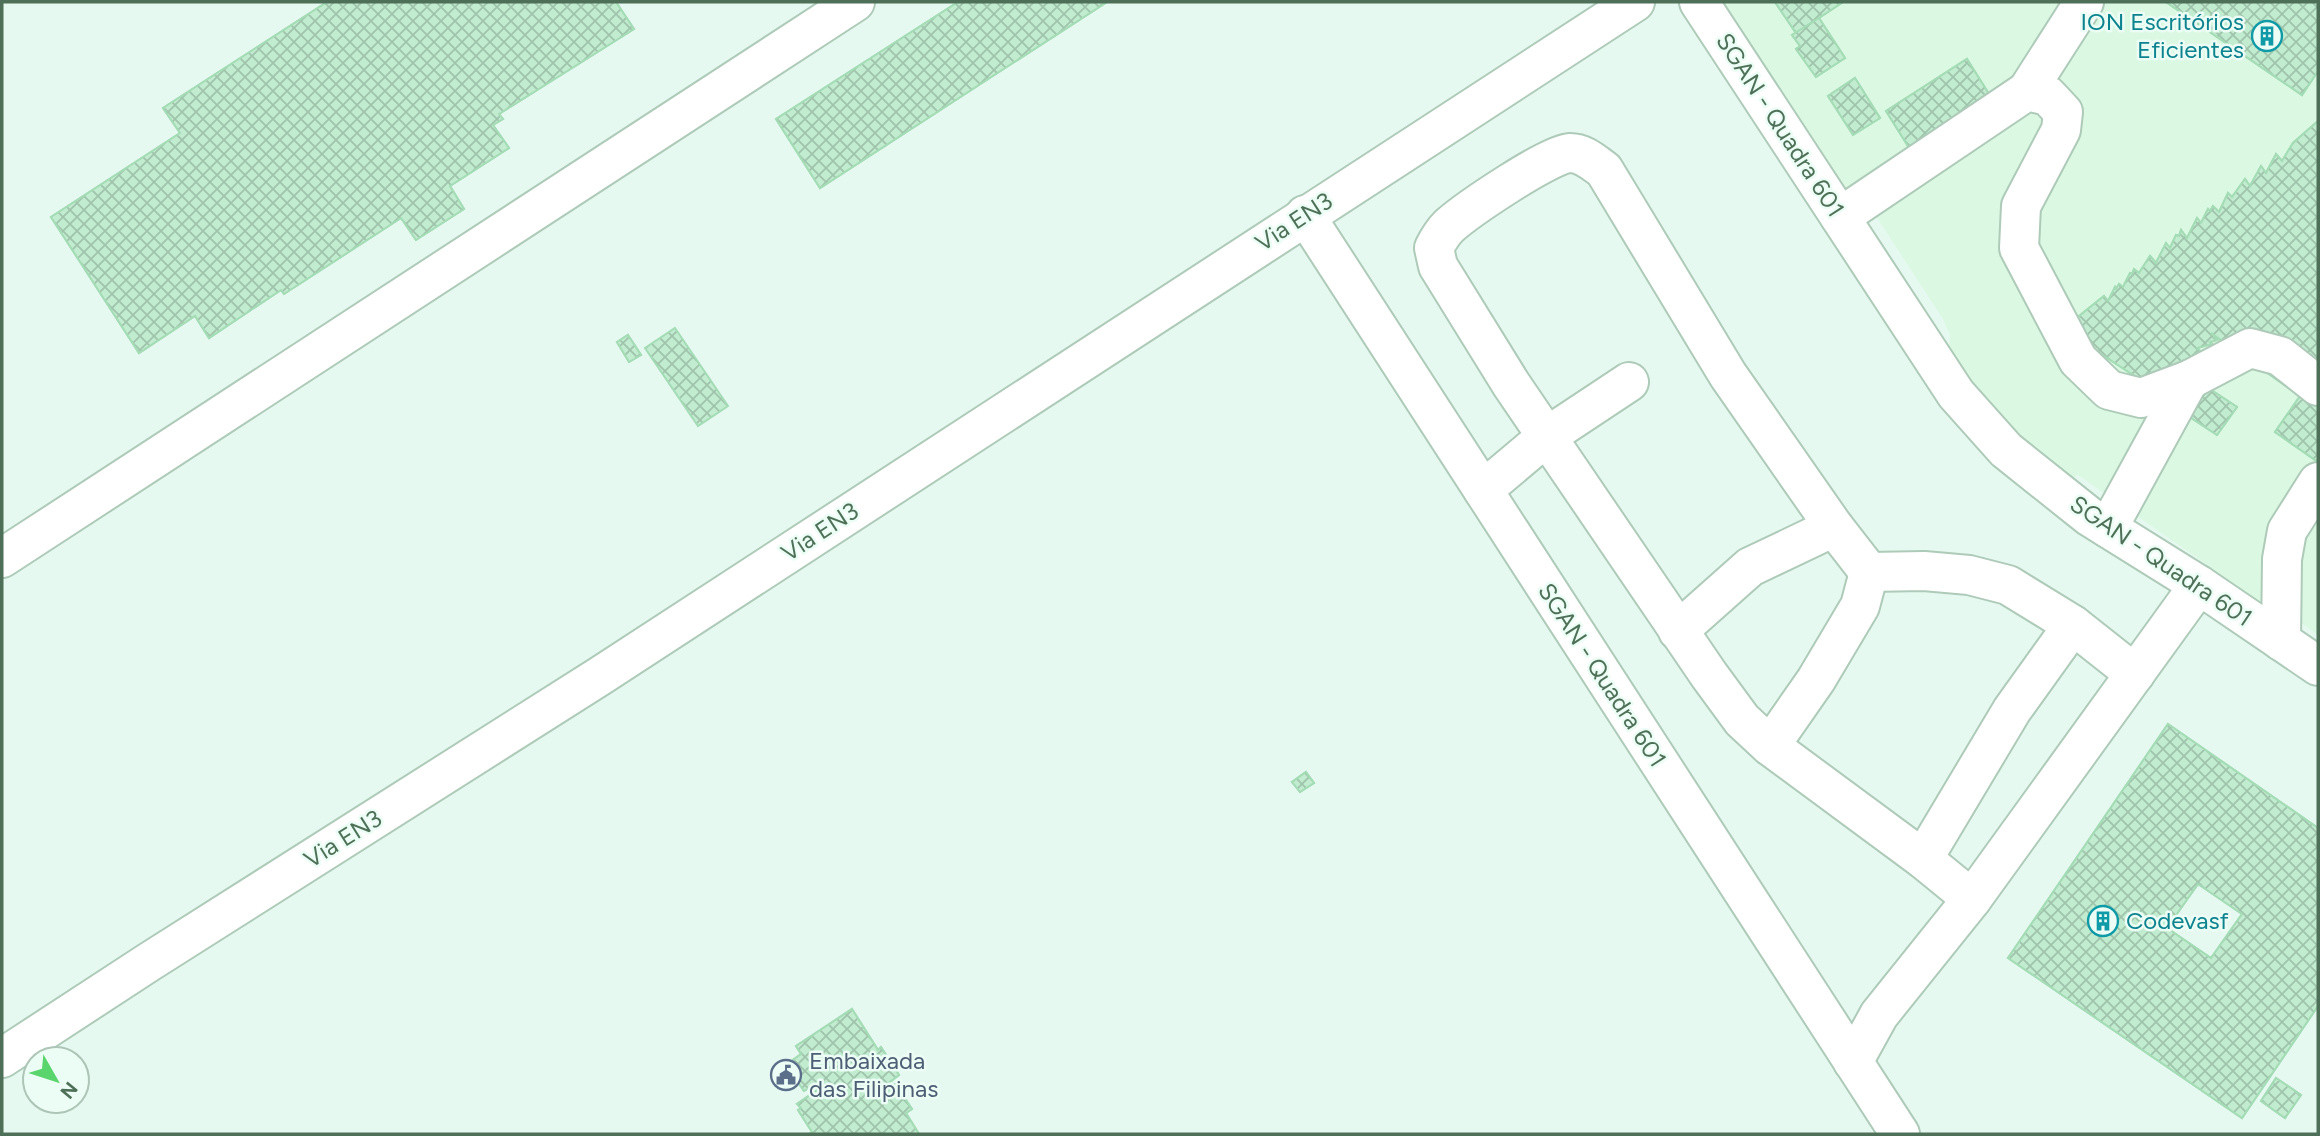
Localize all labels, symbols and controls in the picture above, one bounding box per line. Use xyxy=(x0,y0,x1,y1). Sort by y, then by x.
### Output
place label: ION Escritórios Eficientes xyxy=(2081,7,2244,64)
building icon: ION Escritórios Eficientes xyxy=(2250,19,2284,53)
street label: SGAN - Quadra 601 xyxy=(1710,27,1851,222)
street label: Via EN3 xyxy=(1250,186,1338,257)
street label: SGAN - Quadra 601 xyxy=(2065,489,2258,632)
street label: Via EN3 xyxy=(776,496,864,567)
street label: SGAN - Quadra 601 xyxy=(1532,577,1673,772)
street label: Via EN3 xyxy=(298,803,387,874)
building icon: Codevasf xyxy=(2086,904,2120,938)
place label: Codevasf xyxy=(2126,906,2229,935)
north arrow xyxy=(21,1045,91,1115)
place label: Embaixada das Filipinas xyxy=(809,1046,938,1103)
public building icon: Embaixada das Filipinas xyxy=(769,1058,803,1092)
text: N xyxy=(55,1077,82,1103)

